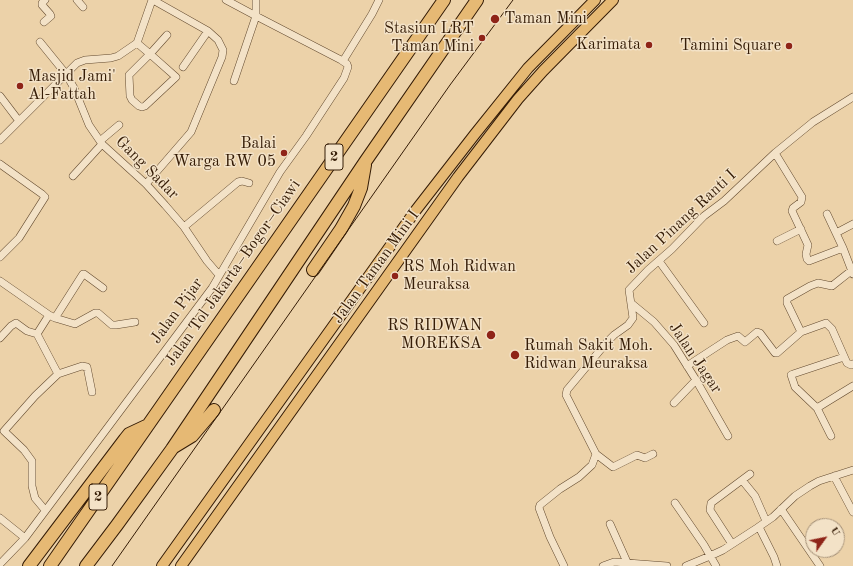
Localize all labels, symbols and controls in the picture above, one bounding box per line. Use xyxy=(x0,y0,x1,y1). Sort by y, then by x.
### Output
place label: Taman Mini xyxy=(504,9,587,29)
marker: Taman Mini xyxy=(489,13,501,25)
place label: Stasiun LRT Taman Mini xyxy=(384,19,474,57)
marker: Stasiun LRT Taman Mini xyxy=(477,33,487,43)
place label: Karimata xyxy=(576,35,641,55)
place label: Tamini Square xyxy=(680,36,781,56)
marker: Karimata xyxy=(644,40,654,50)
marker: Tamini Square xyxy=(784,41,794,51)
place label: Masjid Jami' Al-Fattah xyxy=(28,67,116,105)
marker: Masjid Jami' Al-Fattah xyxy=(15,81,25,91)
street label: Gang Sadar xyxy=(111,132,183,204)
place label: Balai Warga RW 05 xyxy=(173,134,276,172)
road number: 2 xyxy=(325,144,343,170)
marker: Balai Warga RW 05 xyxy=(279,148,289,158)
street label: Jalan Pinang Ranti I xyxy=(622,166,740,278)
street label: Jalan Tol Jakarta–Bogor–Ciawi xyxy=(161,176,305,370)
street label: Jalan Taman Mini I xyxy=(328,207,424,327)
place label: RS Moh Ridwan Meuraksa xyxy=(403,257,516,295)
marker: RS Moh Ridwan Meuraksa xyxy=(390,271,400,281)
street label: Jalan Pijar xyxy=(147,274,207,348)
place label: RS RIDWAN MOREKSA xyxy=(387,316,482,354)
street label: Jalan Jagar xyxy=(664,319,726,397)
marker: RS RIDWAN MOREKSA xyxy=(485,329,497,341)
place label: Rumah Sakit Moh. Ridwan Meuraksa xyxy=(524,336,653,374)
marker: Rumah Sakit Moh. Ridwan Meuraksa xyxy=(509,349,521,361)
road number: 2 xyxy=(89,484,107,510)
north arrow xyxy=(805,518,845,558)
text: U xyxy=(828,525,842,538)

